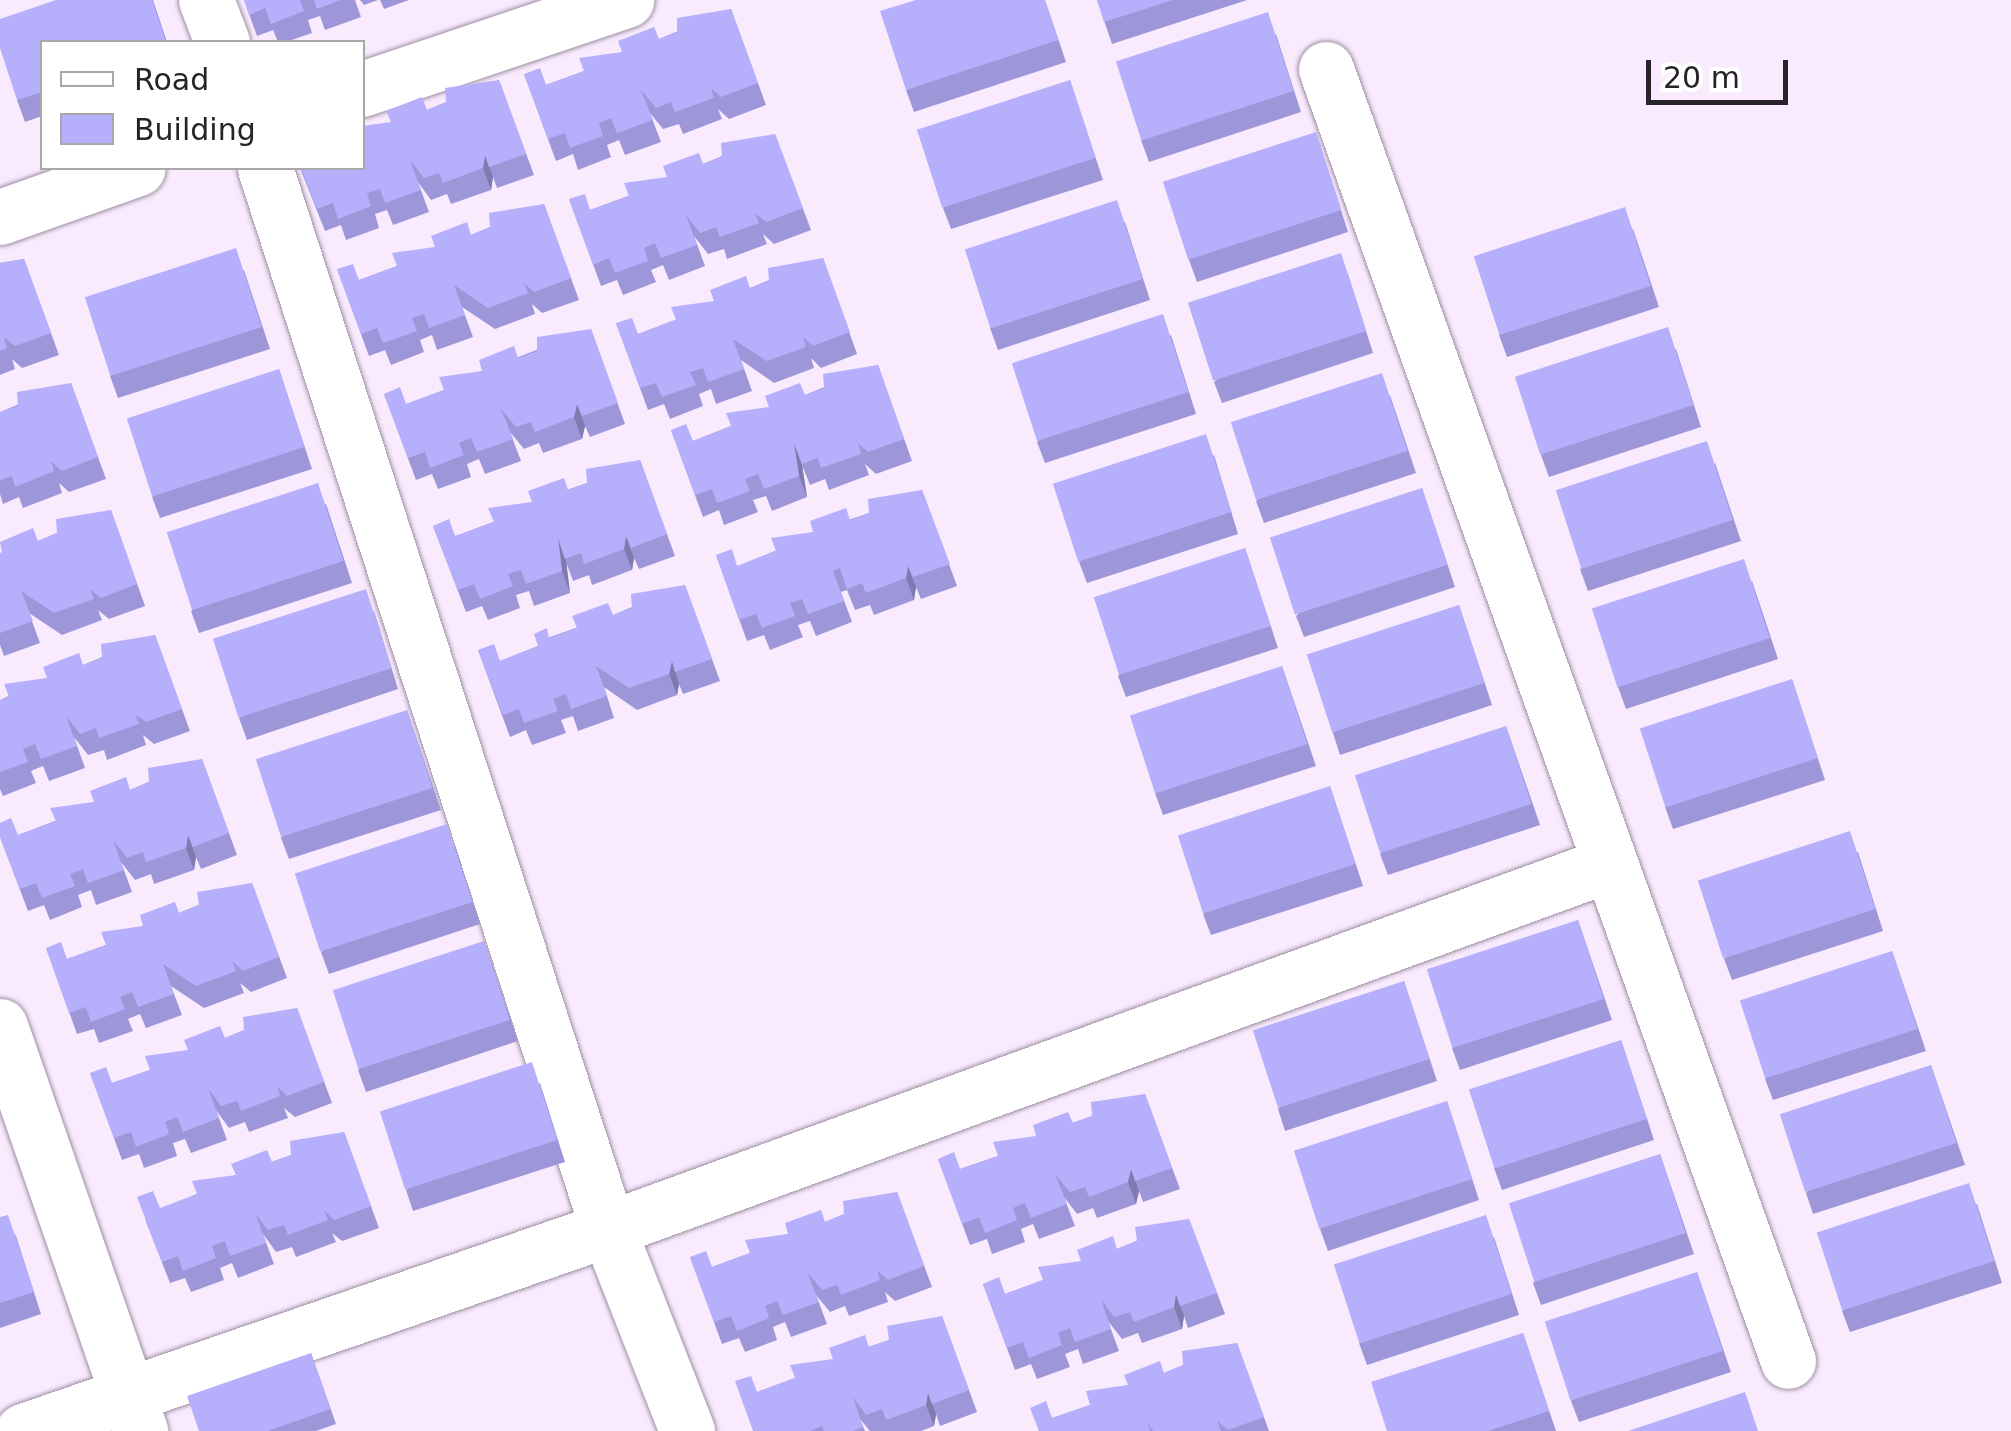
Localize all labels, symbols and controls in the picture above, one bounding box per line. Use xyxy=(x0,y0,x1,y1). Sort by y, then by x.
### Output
legend xyxy=(40,40,365,170)
scale bar xyxy=(1651,40,1794,102)
text: 20 m xyxy=(1663,60,1740,95)
text: Road xyxy=(134,62,209,97)
text: Building xyxy=(134,112,256,147)

